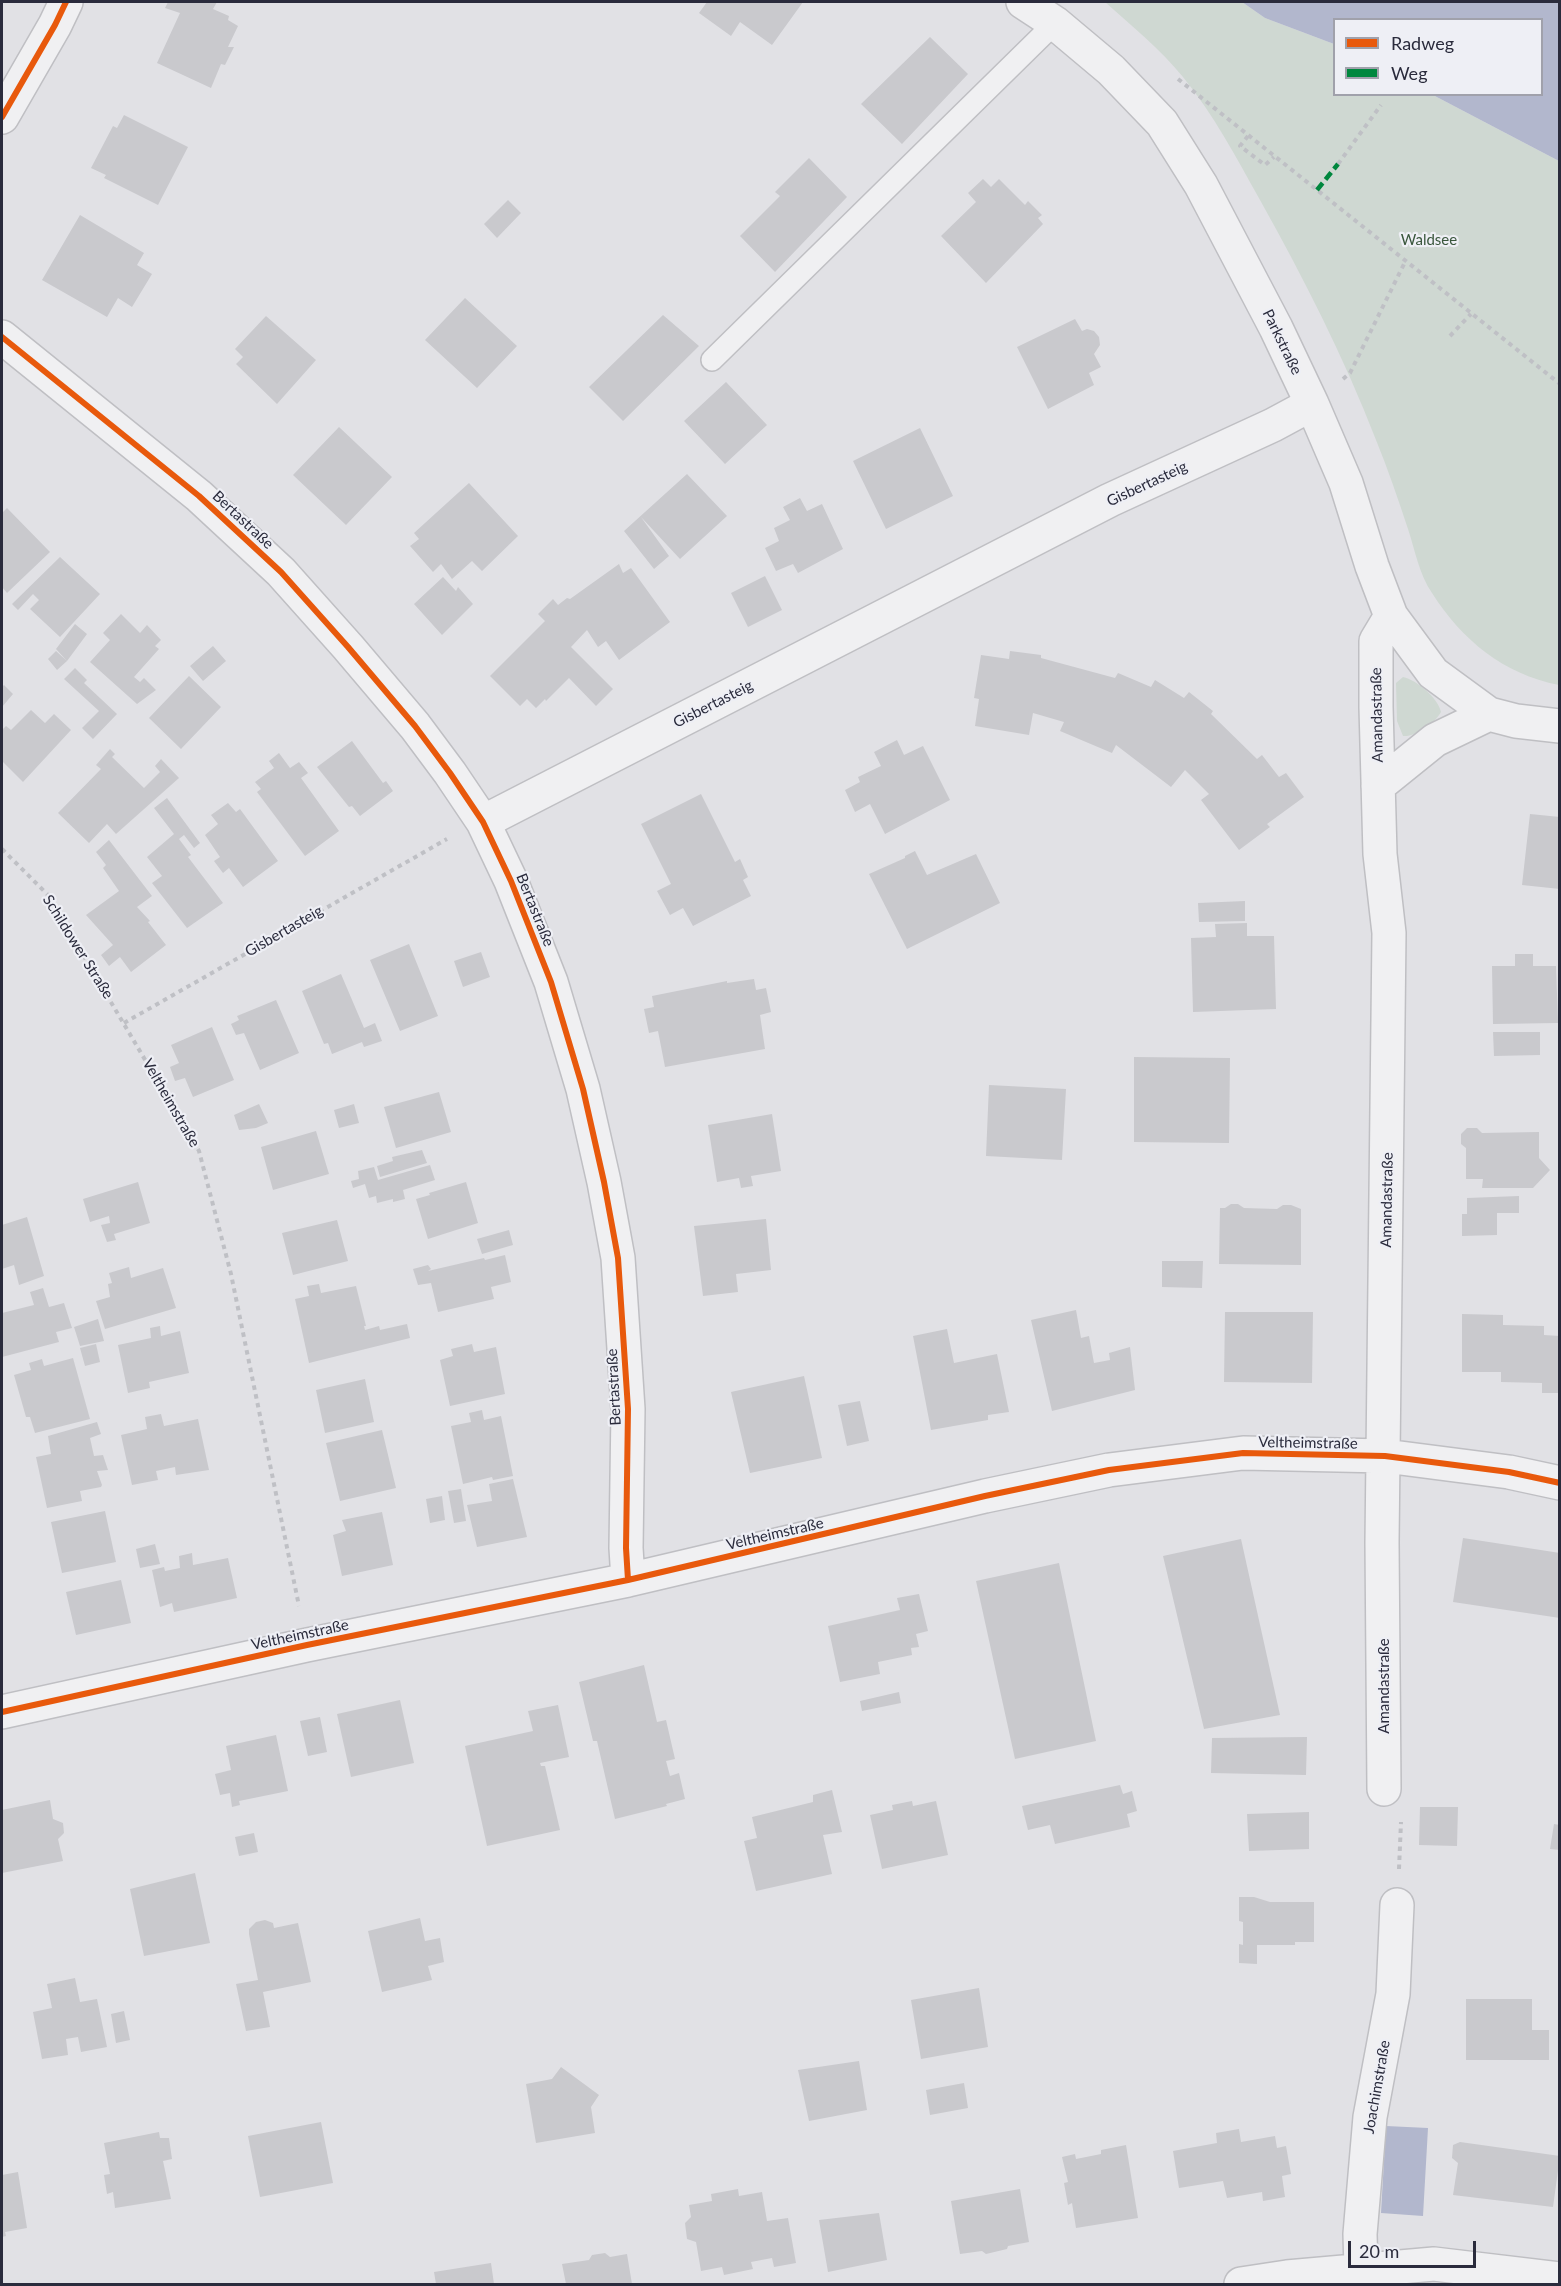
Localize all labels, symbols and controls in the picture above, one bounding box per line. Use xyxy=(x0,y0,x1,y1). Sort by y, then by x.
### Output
legend xyxy=(1333,18,1543,96)
text: Radweg xyxy=(1391,32,1454,54)
text: Weg xyxy=(1391,62,1428,84)
park label: Waldsee xyxy=(1401,231,1457,249)
street label: Parkstraße xyxy=(1258,306,1306,378)
street label: Gisbertasteig xyxy=(1104,458,1190,510)
street label: Bertastraße xyxy=(209,487,277,553)
street label: Amandastraße xyxy=(1367,667,1387,763)
street label: Gisbertasteig xyxy=(670,676,756,732)
street label: Bertastraße xyxy=(512,871,558,949)
street label: Schildower Straße xyxy=(39,892,117,1002)
street label: Gisbertasteig xyxy=(242,902,326,960)
street label: Veltheimstraße xyxy=(138,1055,204,1151)
street label: Amandastraße xyxy=(1377,1152,1397,1248)
street label: Bertastraße xyxy=(603,1348,625,1426)
street label: Veltheimstraße xyxy=(1258,1433,1358,1453)
street label: Veltheimstraße xyxy=(725,1514,825,1554)
street label: Veltheimstraße xyxy=(250,1616,350,1654)
street label: Amandastraße xyxy=(1375,1638,1393,1734)
street label: Joachimstraße xyxy=(1360,2039,1394,2135)
scale bar xyxy=(1351,2229,1478,2267)
text: 20 m xyxy=(1359,2240,1399,2262)

